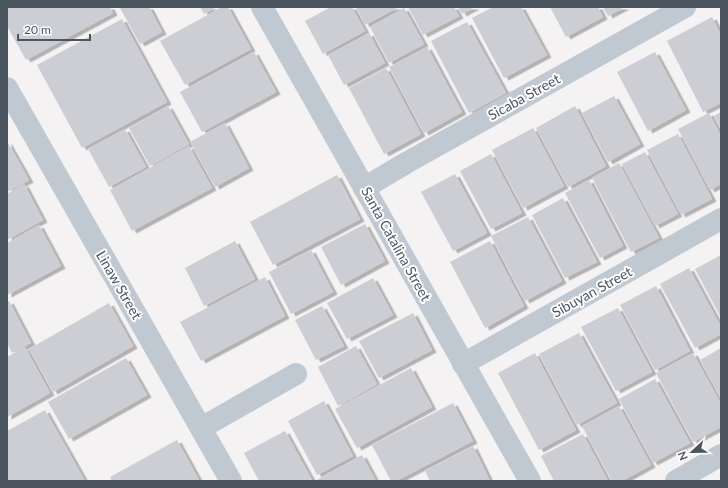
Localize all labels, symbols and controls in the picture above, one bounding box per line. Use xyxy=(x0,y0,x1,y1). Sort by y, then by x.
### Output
scale bar xyxy=(18,16,90,42)
text: 20 m xyxy=(24,22,51,37)
street label: Sicaba Street xyxy=(485,70,563,123)
street label: Santa Catalina Street xyxy=(358,184,435,304)
street label: Linaw Street xyxy=(93,247,146,322)
street label: Sibuyan Street xyxy=(549,263,635,321)
north arrow xyxy=(672,432,712,472)
text: N xyxy=(675,450,690,462)

